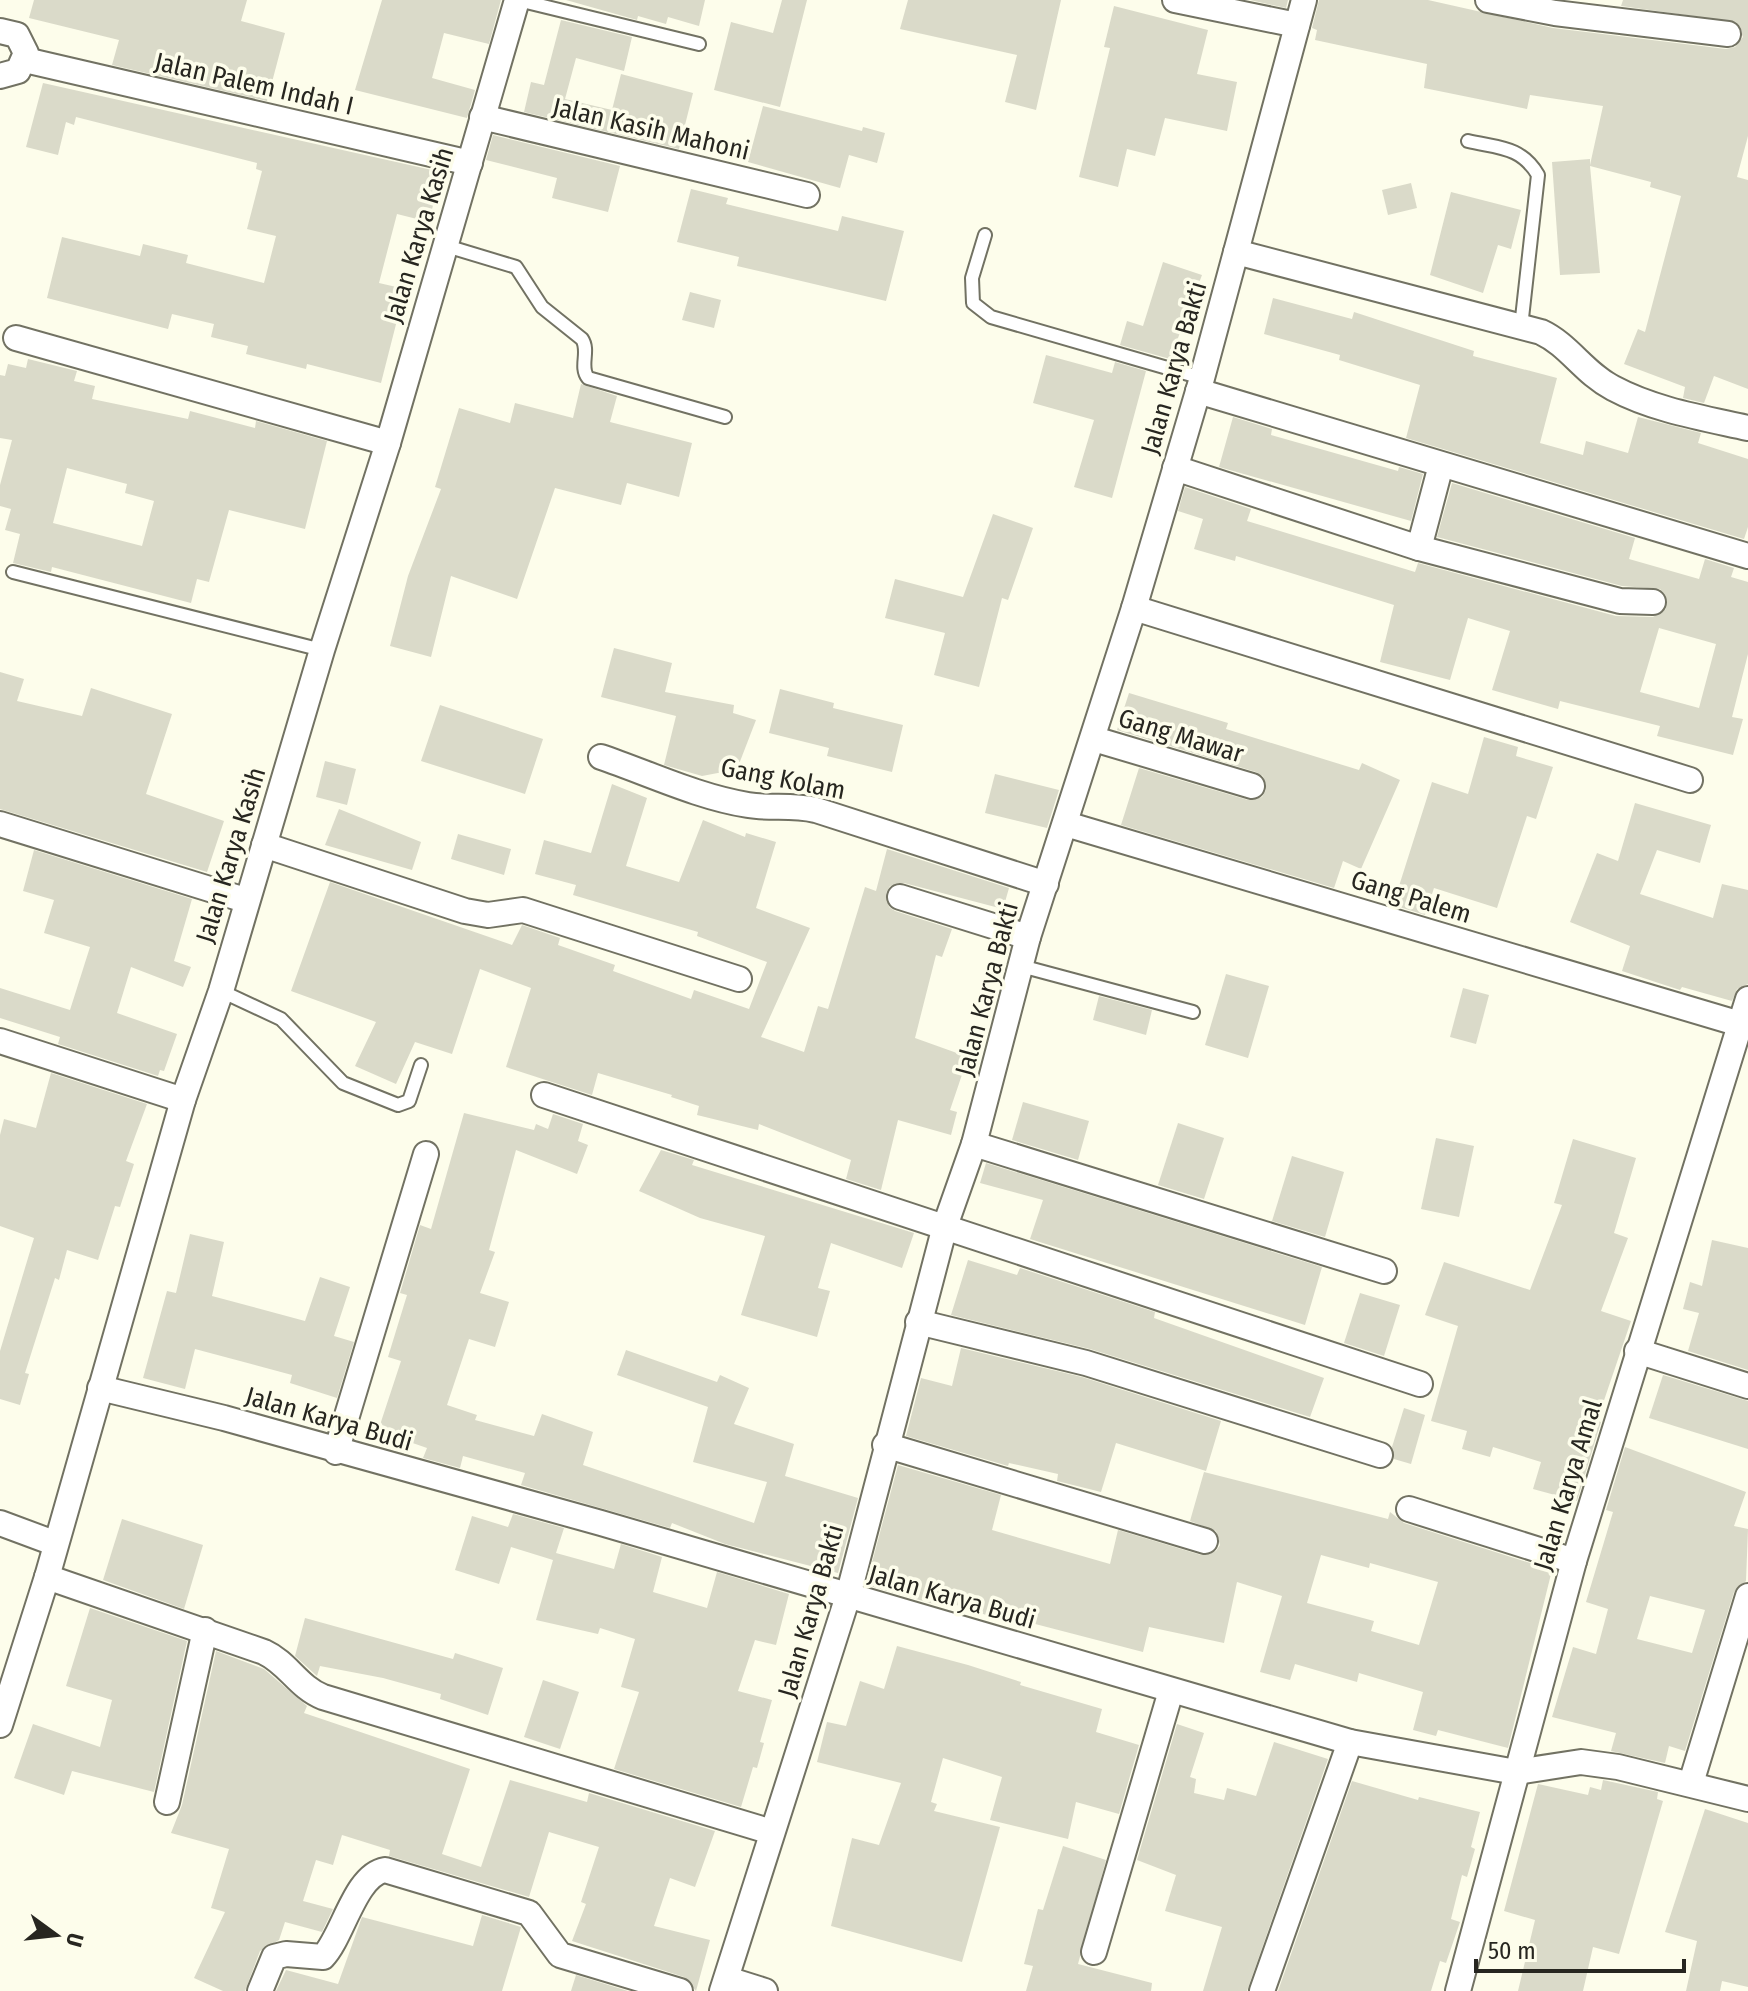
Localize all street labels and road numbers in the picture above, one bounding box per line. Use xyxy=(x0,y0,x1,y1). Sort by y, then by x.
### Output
street label: Jalan Palem Indah I xyxy=(152,46,356,122)
street label: Jalan Kasih Mahoni xyxy=(549,91,753,167)
street label: Jalan Karya Kasih xyxy=(378,144,460,326)
street label: Jalan Karya Bakti xyxy=(1135,278,1213,458)
street label: Gang Mawar xyxy=(1115,702,1247,770)
street label: Gang Kolam xyxy=(718,752,848,806)
street label: Jalan Karya Kasih xyxy=(190,764,272,946)
street label: Gang Palem xyxy=(1347,864,1475,930)
street label: Jalan Karya Bakti xyxy=(949,899,1025,1079)
street label: Jalan Karya Budi xyxy=(242,1380,416,1458)
street label: Jalan Karya Amal xyxy=(1527,1396,1609,1574)
street label: Jalan Karya Bakti xyxy=(772,1521,850,1701)
street label: Jalan Karya Budi xyxy=(865,1558,1039,1636)

